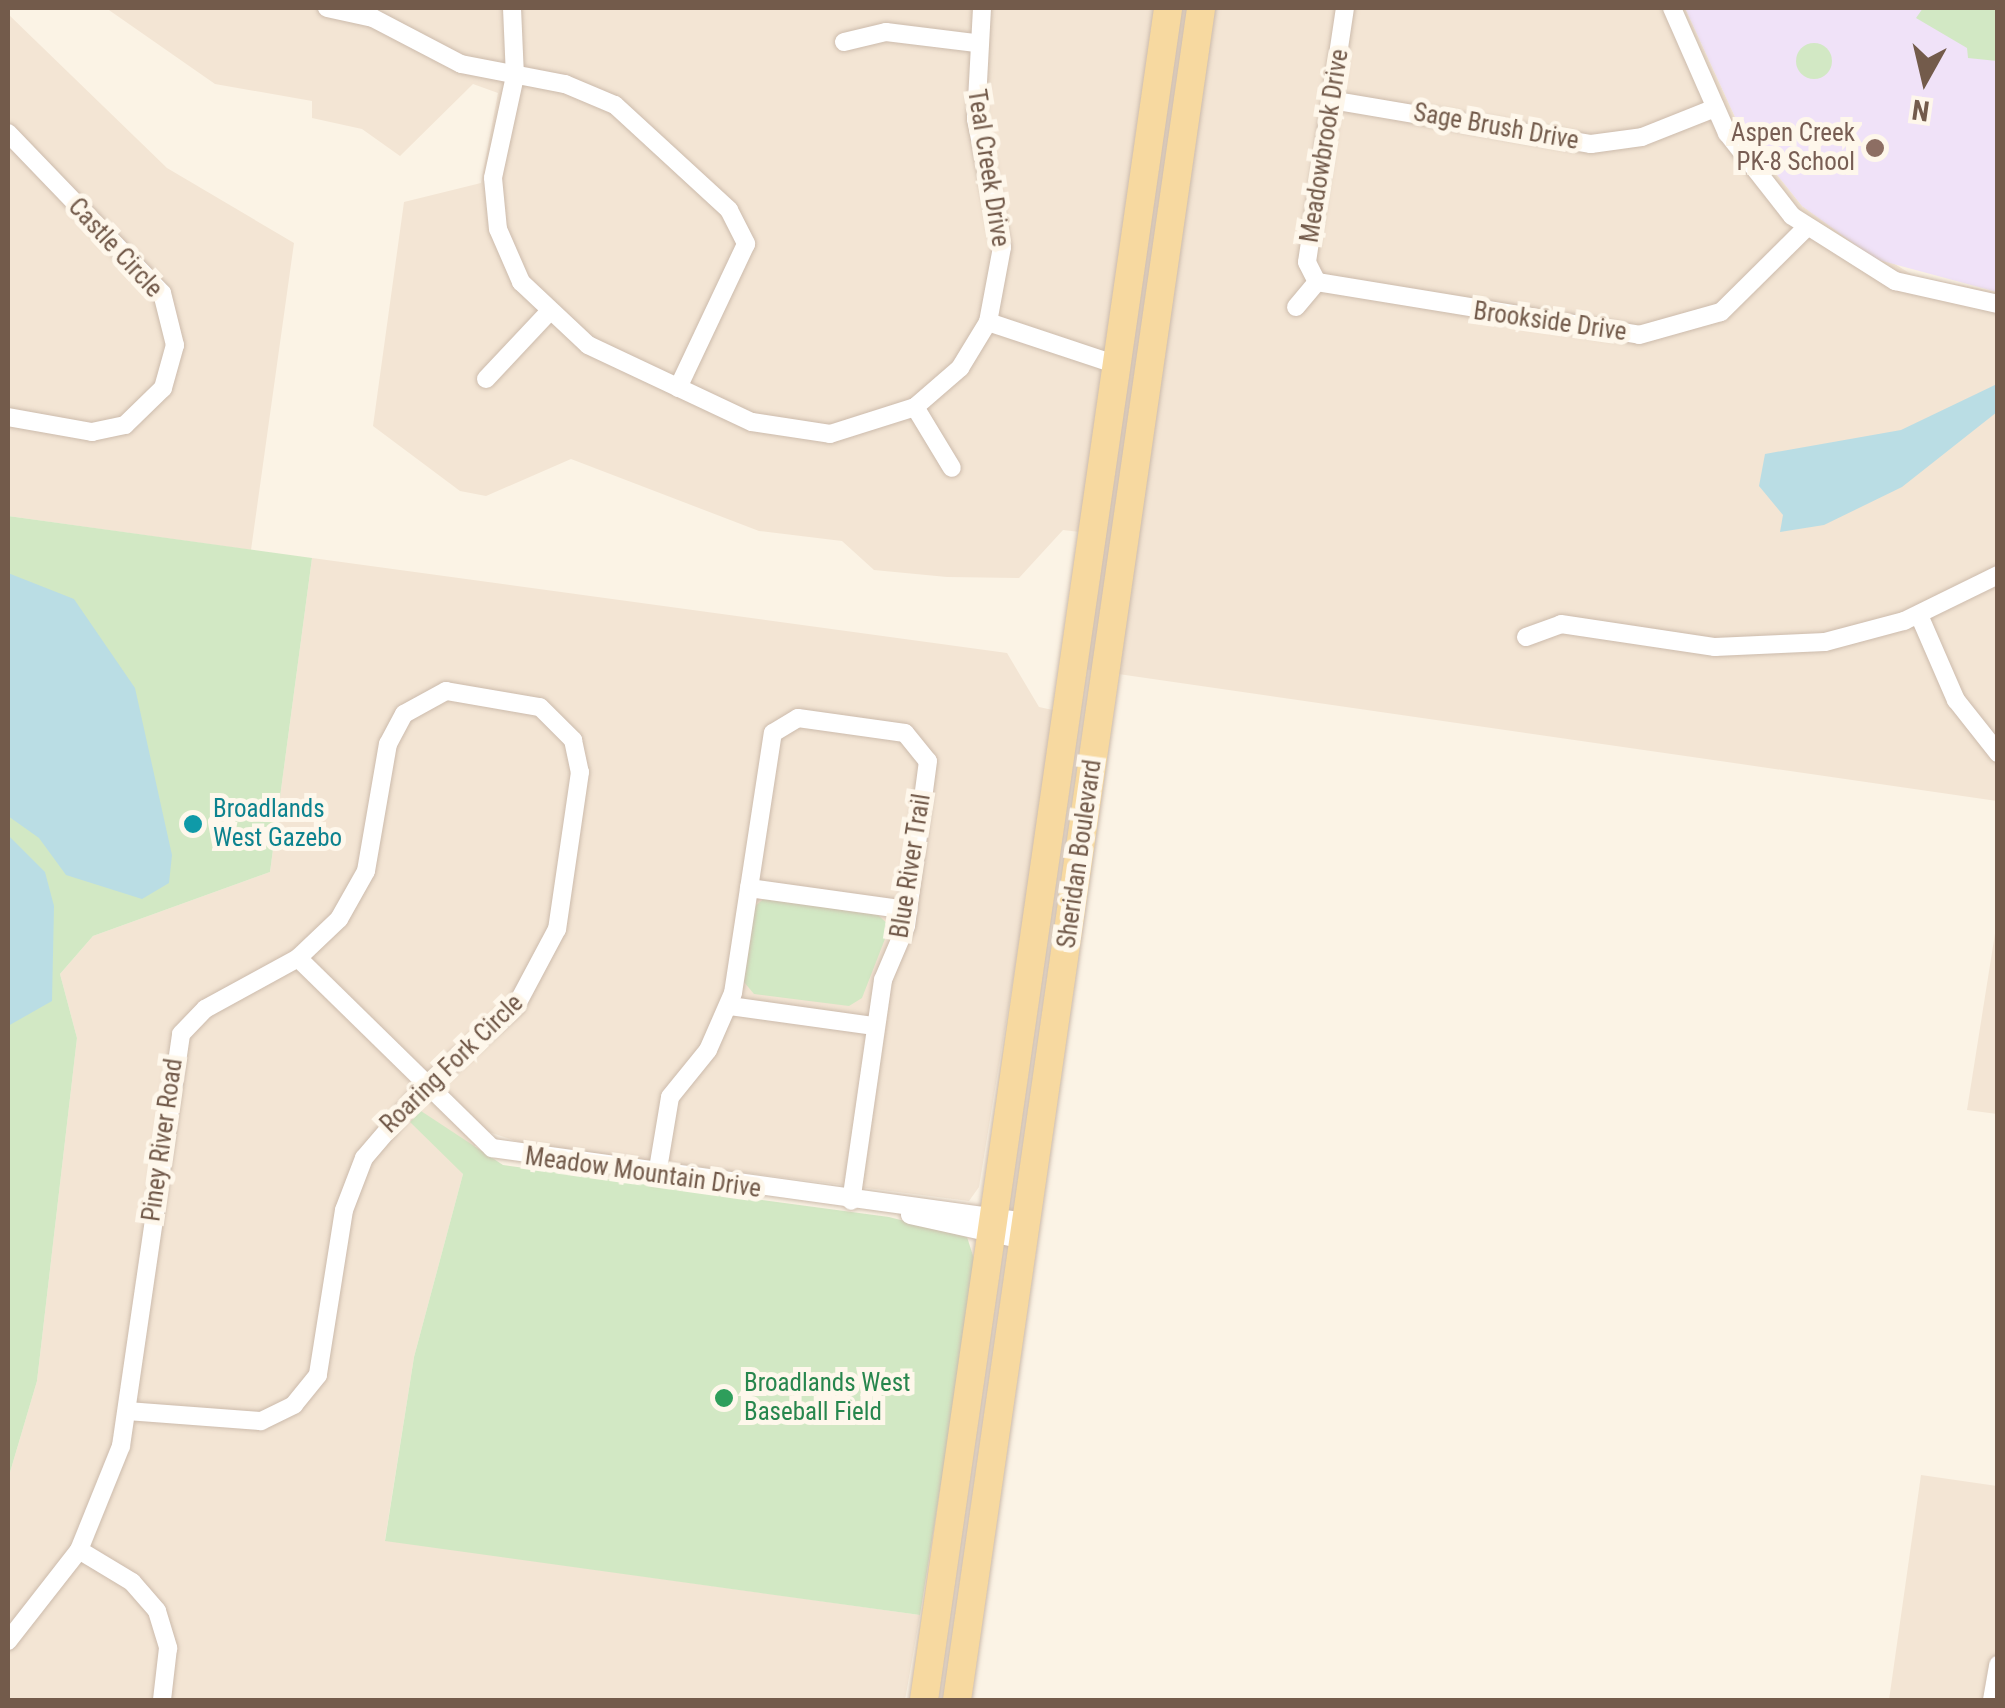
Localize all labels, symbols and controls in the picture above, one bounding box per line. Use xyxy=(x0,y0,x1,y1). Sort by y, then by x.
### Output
north arrow xyxy=(1875,30,1975,130)
street label: Meadowbrook Drive xyxy=(1295,47,1355,245)
street label: Teal Creek Drive xyxy=(961,87,1015,249)
text: N xyxy=(1910,93,1932,128)
street label: Sage Brush Drive xyxy=(1411,98,1581,156)
place label: Aspen Creek PK-8 School xyxy=(1731,119,1855,178)
marker: Aspen Creek PK-8 School xyxy=(1864,137,1886,159)
street label: Castle Circle xyxy=(62,192,168,304)
street label: Brookside Drive xyxy=(1472,296,1628,348)
street label: Sheridan Boulevard xyxy=(1052,758,1108,950)
street label: Blue River Trail xyxy=(885,791,937,941)
place label: Broadlands West Gazebo xyxy=(213,795,342,854)
marker: Broadlands West Gazebo xyxy=(182,813,204,835)
street label: Roaring Fork Circle xyxy=(374,988,530,1140)
street label: Piney River Road xyxy=(137,1057,189,1223)
street label: Meadow Mountain Drive xyxy=(523,1142,763,1204)
place label: Broadlands West Baseball Field xyxy=(744,1369,910,1428)
marker: Broadlands West Baseball Field xyxy=(713,1387,735,1409)

